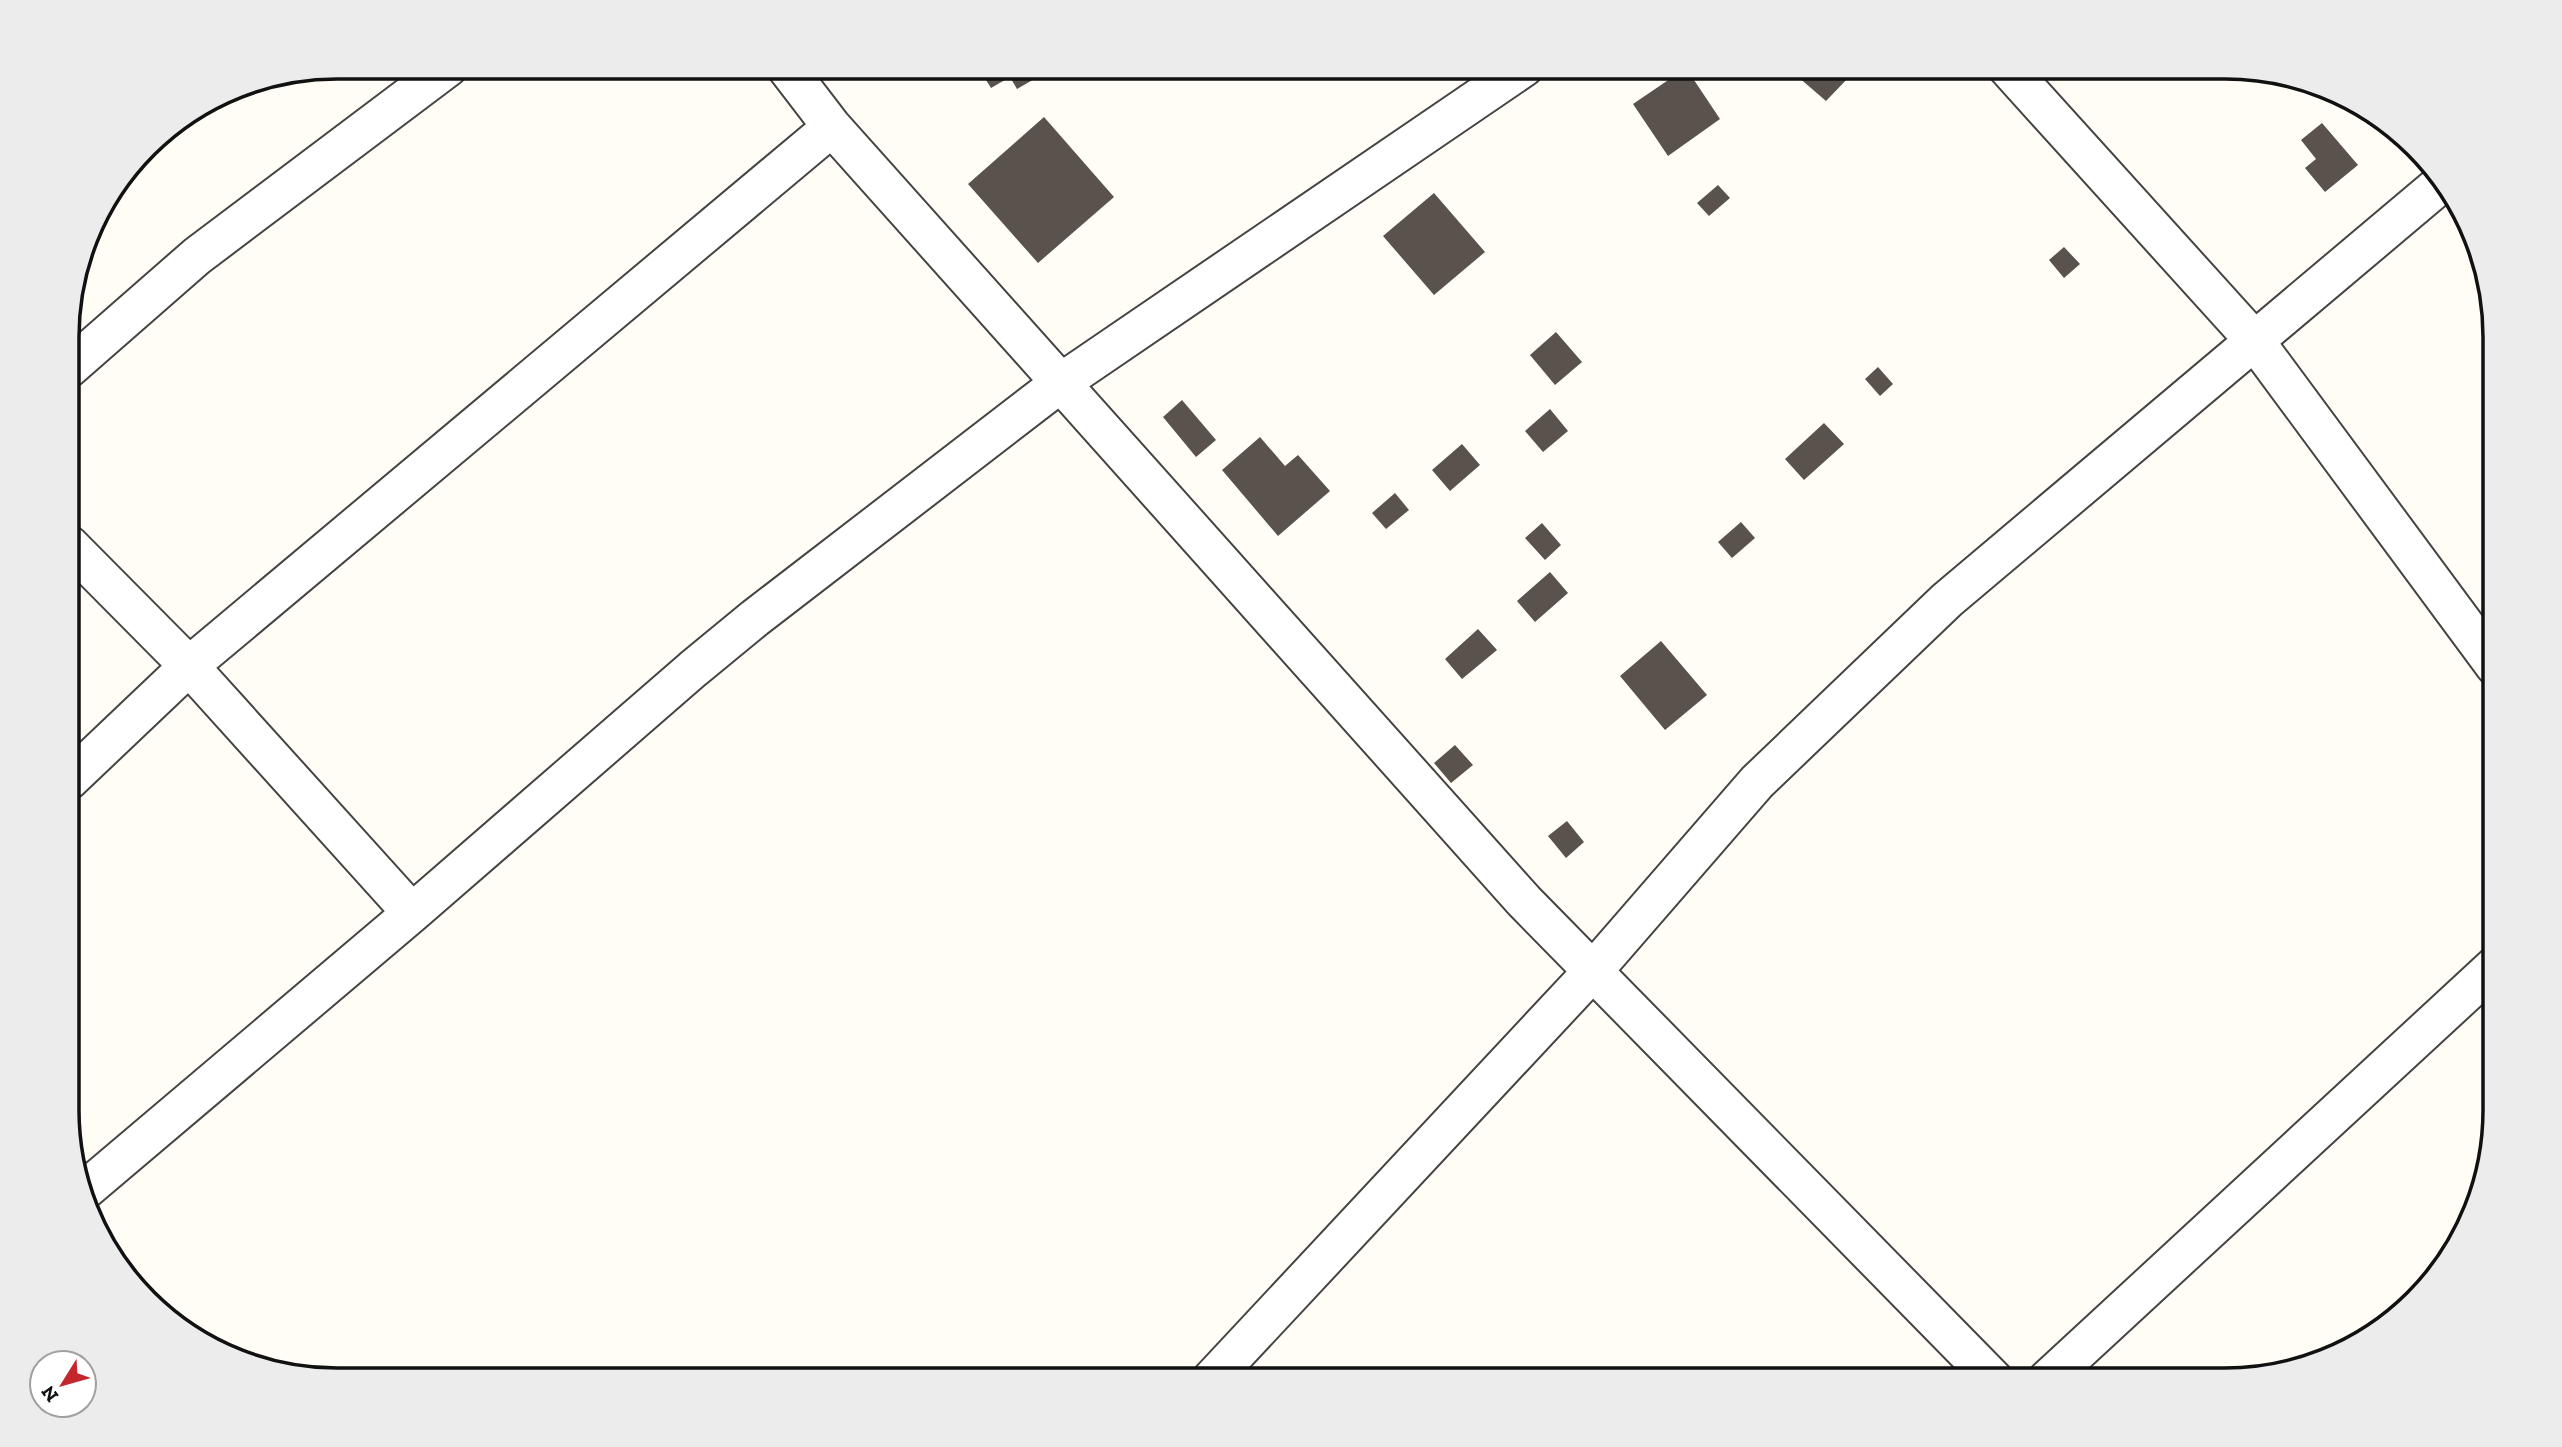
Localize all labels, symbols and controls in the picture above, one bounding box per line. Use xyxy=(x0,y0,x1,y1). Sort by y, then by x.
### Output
north arrow xyxy=(28,1349,98,1419)
text: N xyxy=(36,1381,63,1407)

